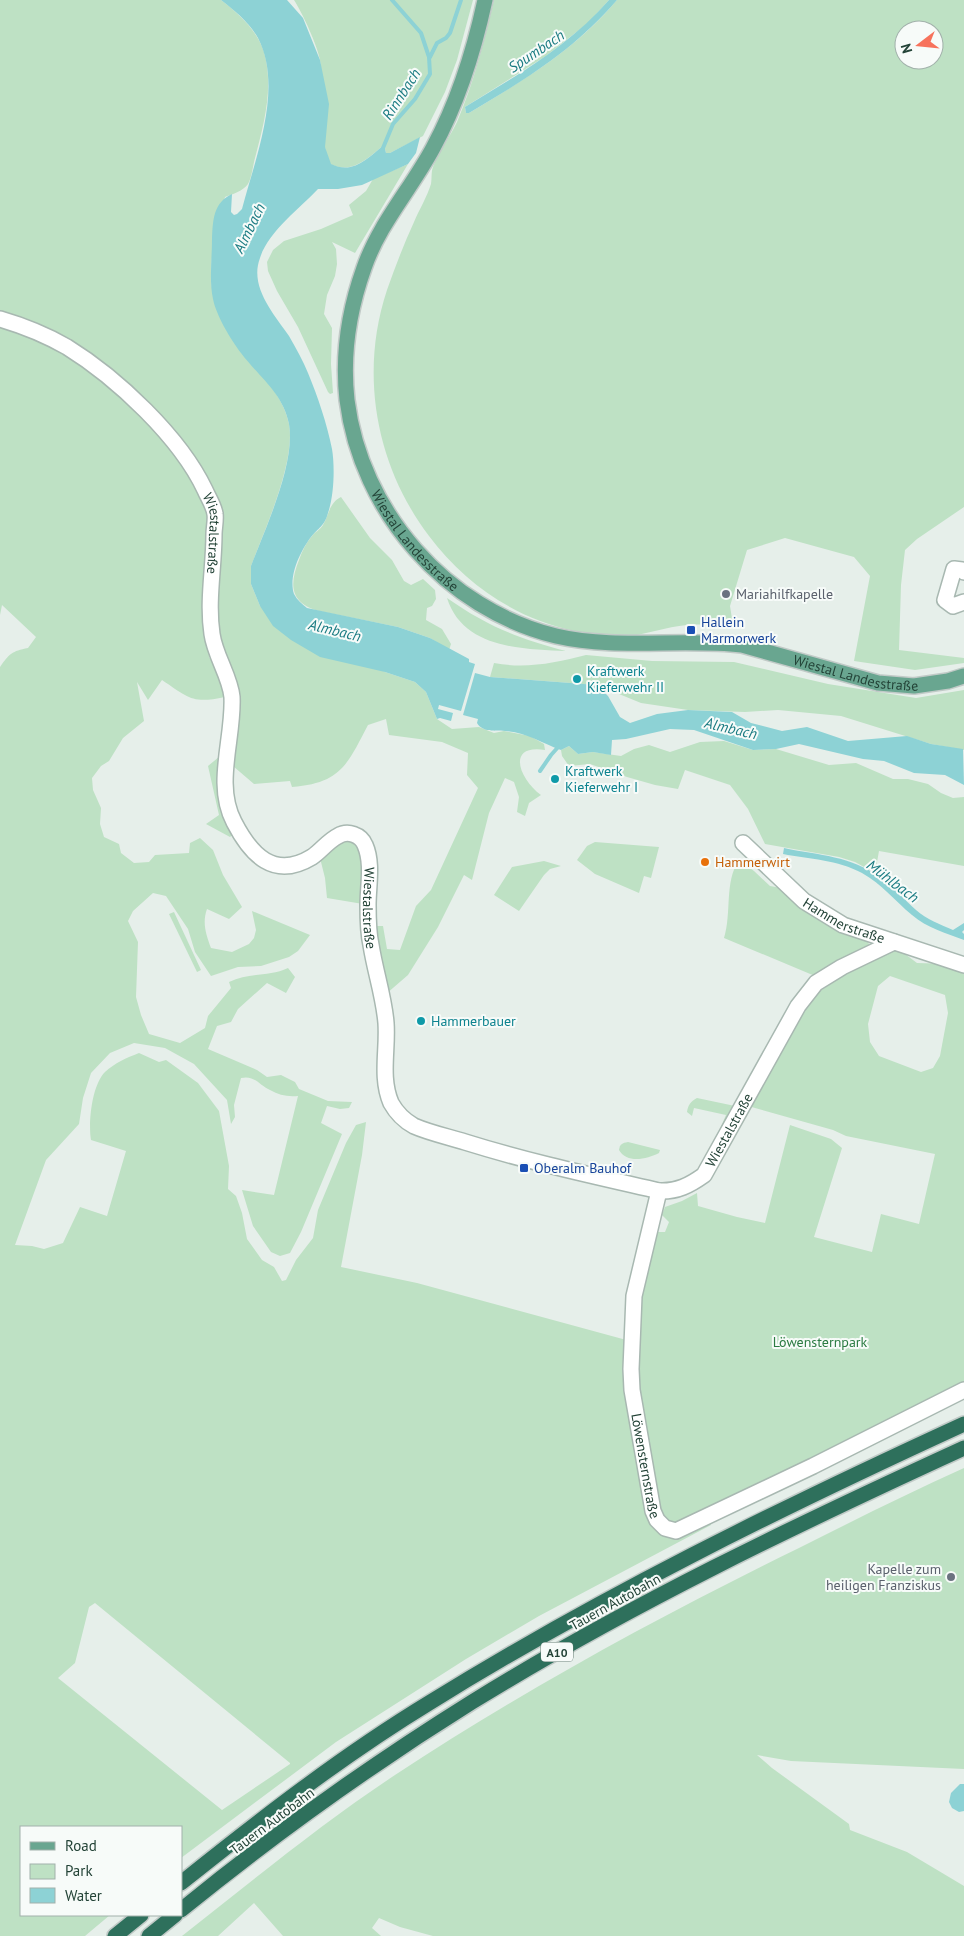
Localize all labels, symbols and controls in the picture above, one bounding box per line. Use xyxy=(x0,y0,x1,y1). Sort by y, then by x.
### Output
north arrow xyxy=(894,20,944,70)
water label: Spumbach xyxy=(504,25,568,77)
text: N xyxy=(897,42,916,55)
water label: Rinnbach xyxy=(377,65,425,123)
water label: Almbach xyxy=(228,200,269,257)
street label: Wiestal Landesstraße xyxy=(367,487,462,595)
street label: Wiestalstraße xyxy=(199,490,224,575)
place label: Mariahilfkapelle xyxy=(736,585,833,603)
marker: Mariahilfkapelle xyxy=(720,588,732,600)
place label: Hallein Marmorwerk xyxy=(701,613,776,647)
water label: Almbach xyxy=(306,614,363,646)
marker: Hallein Marmorwerk xyxy=(685,624,697,636)
street label: Wiestal Landesstraße xyxy=(791,651,919,695)
place label: Kraftwerk Kieferwehr II xyxy=(587,662,664,696)
marker: Kraftwerk Kieferwehr II xyxy=(571,673,583,685)
water label: Almbach xyxy=(702,713,759,743)
place label: Kraftwerk Kieferwehr I xyxy=(565,762,638,796)
marker: Kraftwerk Kieferwehr I xyxy=(549,773,561,785)
place label: Hammerwirt xyxy=(715,853,790,871)
water label: Mühlbach xyxy=(863,855,923,907)
marker: Hammerwirt xyxy=(699,856,711,868)
street label: Wiestalstraße xyxy=(359,867,380,950)
street label: Hammerstraße xyxy=(800,894,887,947)
place label: Hammerbauer xyxy=(431,1012,516,1030)
marker: Hammerbauer xyxy=(415,1015,427,1027)
street label: Wiestalstraße xyxy=(701,1090,757,1170)
place label: Oberalm Bauhof xyxy=(534,1159,632,1177)
marker: Oberalm Bauhof xyxy=(518,1162,530,1174)
park label: Löwensternpark xyxy=(773,1333,868,1351)
street label: Löwensternstraße xyxy=(627,1412,664,1521)
place label: Kapelle zum heiligen Franziskus xyxy=(826,1560,941,1594)
street label: Tauern Autobahn xyxy=(566,1570,664,1634)
marker: Kapelle zum heiligen Franziskus xyxy=(945,1571,957,1583)
road number: A10 xyxy=(541,1642,573,1661)
street label: Tauern Autobahn xyxy=(226,1783,318,1859)
legend xyxy=(20,1826,182,1916)
text: Road xyxy=(65,1836,97,1855)
text: Park xyxy=(65,1861,93,1880)
text: Water xyxy=(65,1886,102,1905)

